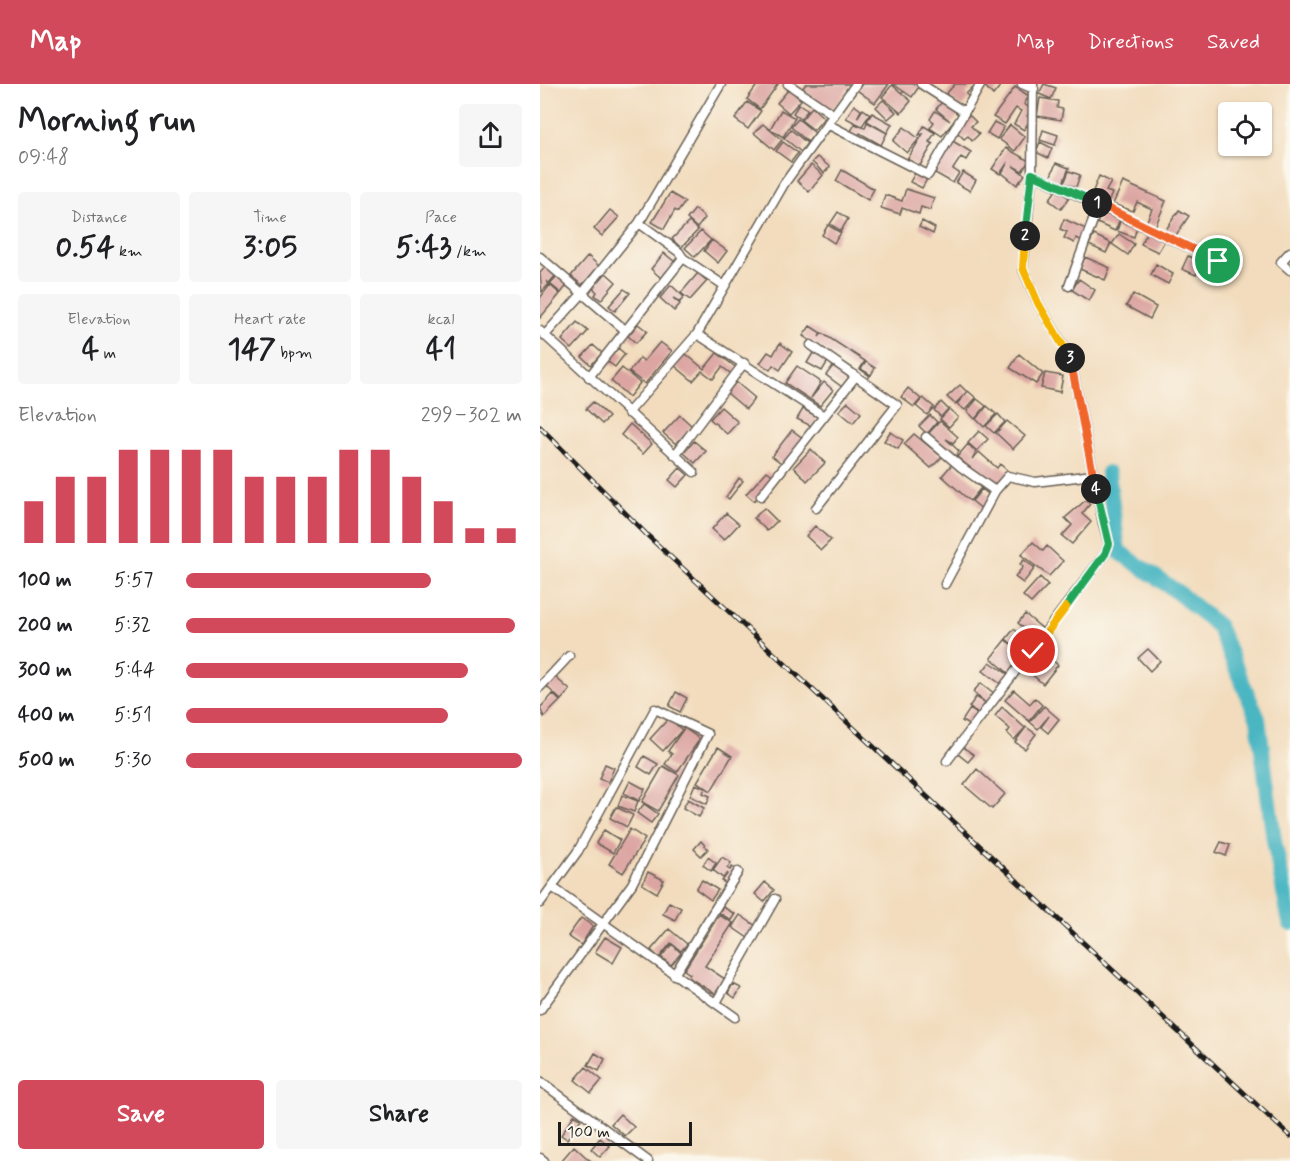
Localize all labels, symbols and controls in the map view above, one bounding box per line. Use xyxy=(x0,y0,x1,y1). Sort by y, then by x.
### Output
text: Map xyxy=(30,24,81,61)
text: Map xyxy=(1016,28,1055,56)
text: Directions xyxy=(1088,28,1174,56)
text: Saved xyxy=(1207,28,1260,56)
text: Morning run xyxy=(18,99,196,143)
map controls xyxy=(1218,102,1272,156)
button: locate xyxy=(1218,102,1272,156)
button: share xyxy=(459,104,522,167)
text: 09:48 xyxy=(18,144,69,171)
pin: 1 xyxy=(1082,188,1112,218)
text: 1 xyxy=(1093,192,1101,213)
text: Distance xyxy=(71,207,127,228)
text: Time xyxy=(253,207,287,228)
text: Pace xyxy=(425,207,457,228)
pin: 2 xyxy=(1010,221,1040,251)
text: 2 xyxy=(1021,225,1029,246)
text: 0.54 xyxy=(56,228,115,267)
text: 3:05 xyxy=(243,228,297,267)
text: 5:43 xyxy=(396,228,452,267)
pin xyxy=(1192,235,1243,286)
text: km xyxy=(115,241,142,262)
text: /km xyxy=(452,241,486,262)
icon: arrive xyxy=(1201,244,1234,277)
text: Elevation xyxy=(68,309,131,330)
text: Heart rate xyxy=(234,309,306,330)
text: kcal xyxy=(428,309,454,330)
text: 4 xyxy=(82,330,99,369)
text: 147 xyxy=(228,330,276,369)
text: 41 xyxy=(426,330,456,369)
text: m xyxy=(99,343,116,364)
text: bpm xyxy=(276,343,312,364)
pin: 3 xyxy=(1055,343,1085,373)
text: 3 xyxy=(1066,347,1074,368)
text: Elevation xyxy=(18,402,97,429)
text: 299–302 m xyxy=(421,402,522,429)
pin: 4 xyxy=(1081,474,1111,504)
text: 4 xyxy=(1091,478,1101,499)
text: 100 m xyxy=(18,567,72,594)
text: 5:57 xyxy=(114,567,153,594)
text: 200 m xyxy=(18,612,73,639)
text: 5:32 xyxy=(114,612,151,639)
pin xyxy=(1007,625,1058,676)
icon: check xyxy=(1016,634,1049,667)
text: 300 m xyxy=(18,657,72,684)
text: 5:44 xyxy=(114,657,155,684)
text: 400 m xyxy=(18,702,74,729)
text: 5:51 xyxy=(114,702,152,729)
text: 500 m xyxy=(18,747,75,774)
text: 5:30 xyxy=(114,747,152,774)
button: Save xyxy=(18,1080,264,1149)
button: Share xyxy=(276,1080,522,1149)
scale bar xyxy=(558,1119,692,1146)
text: 100 m xyxy=(567,1122,610,1143)

